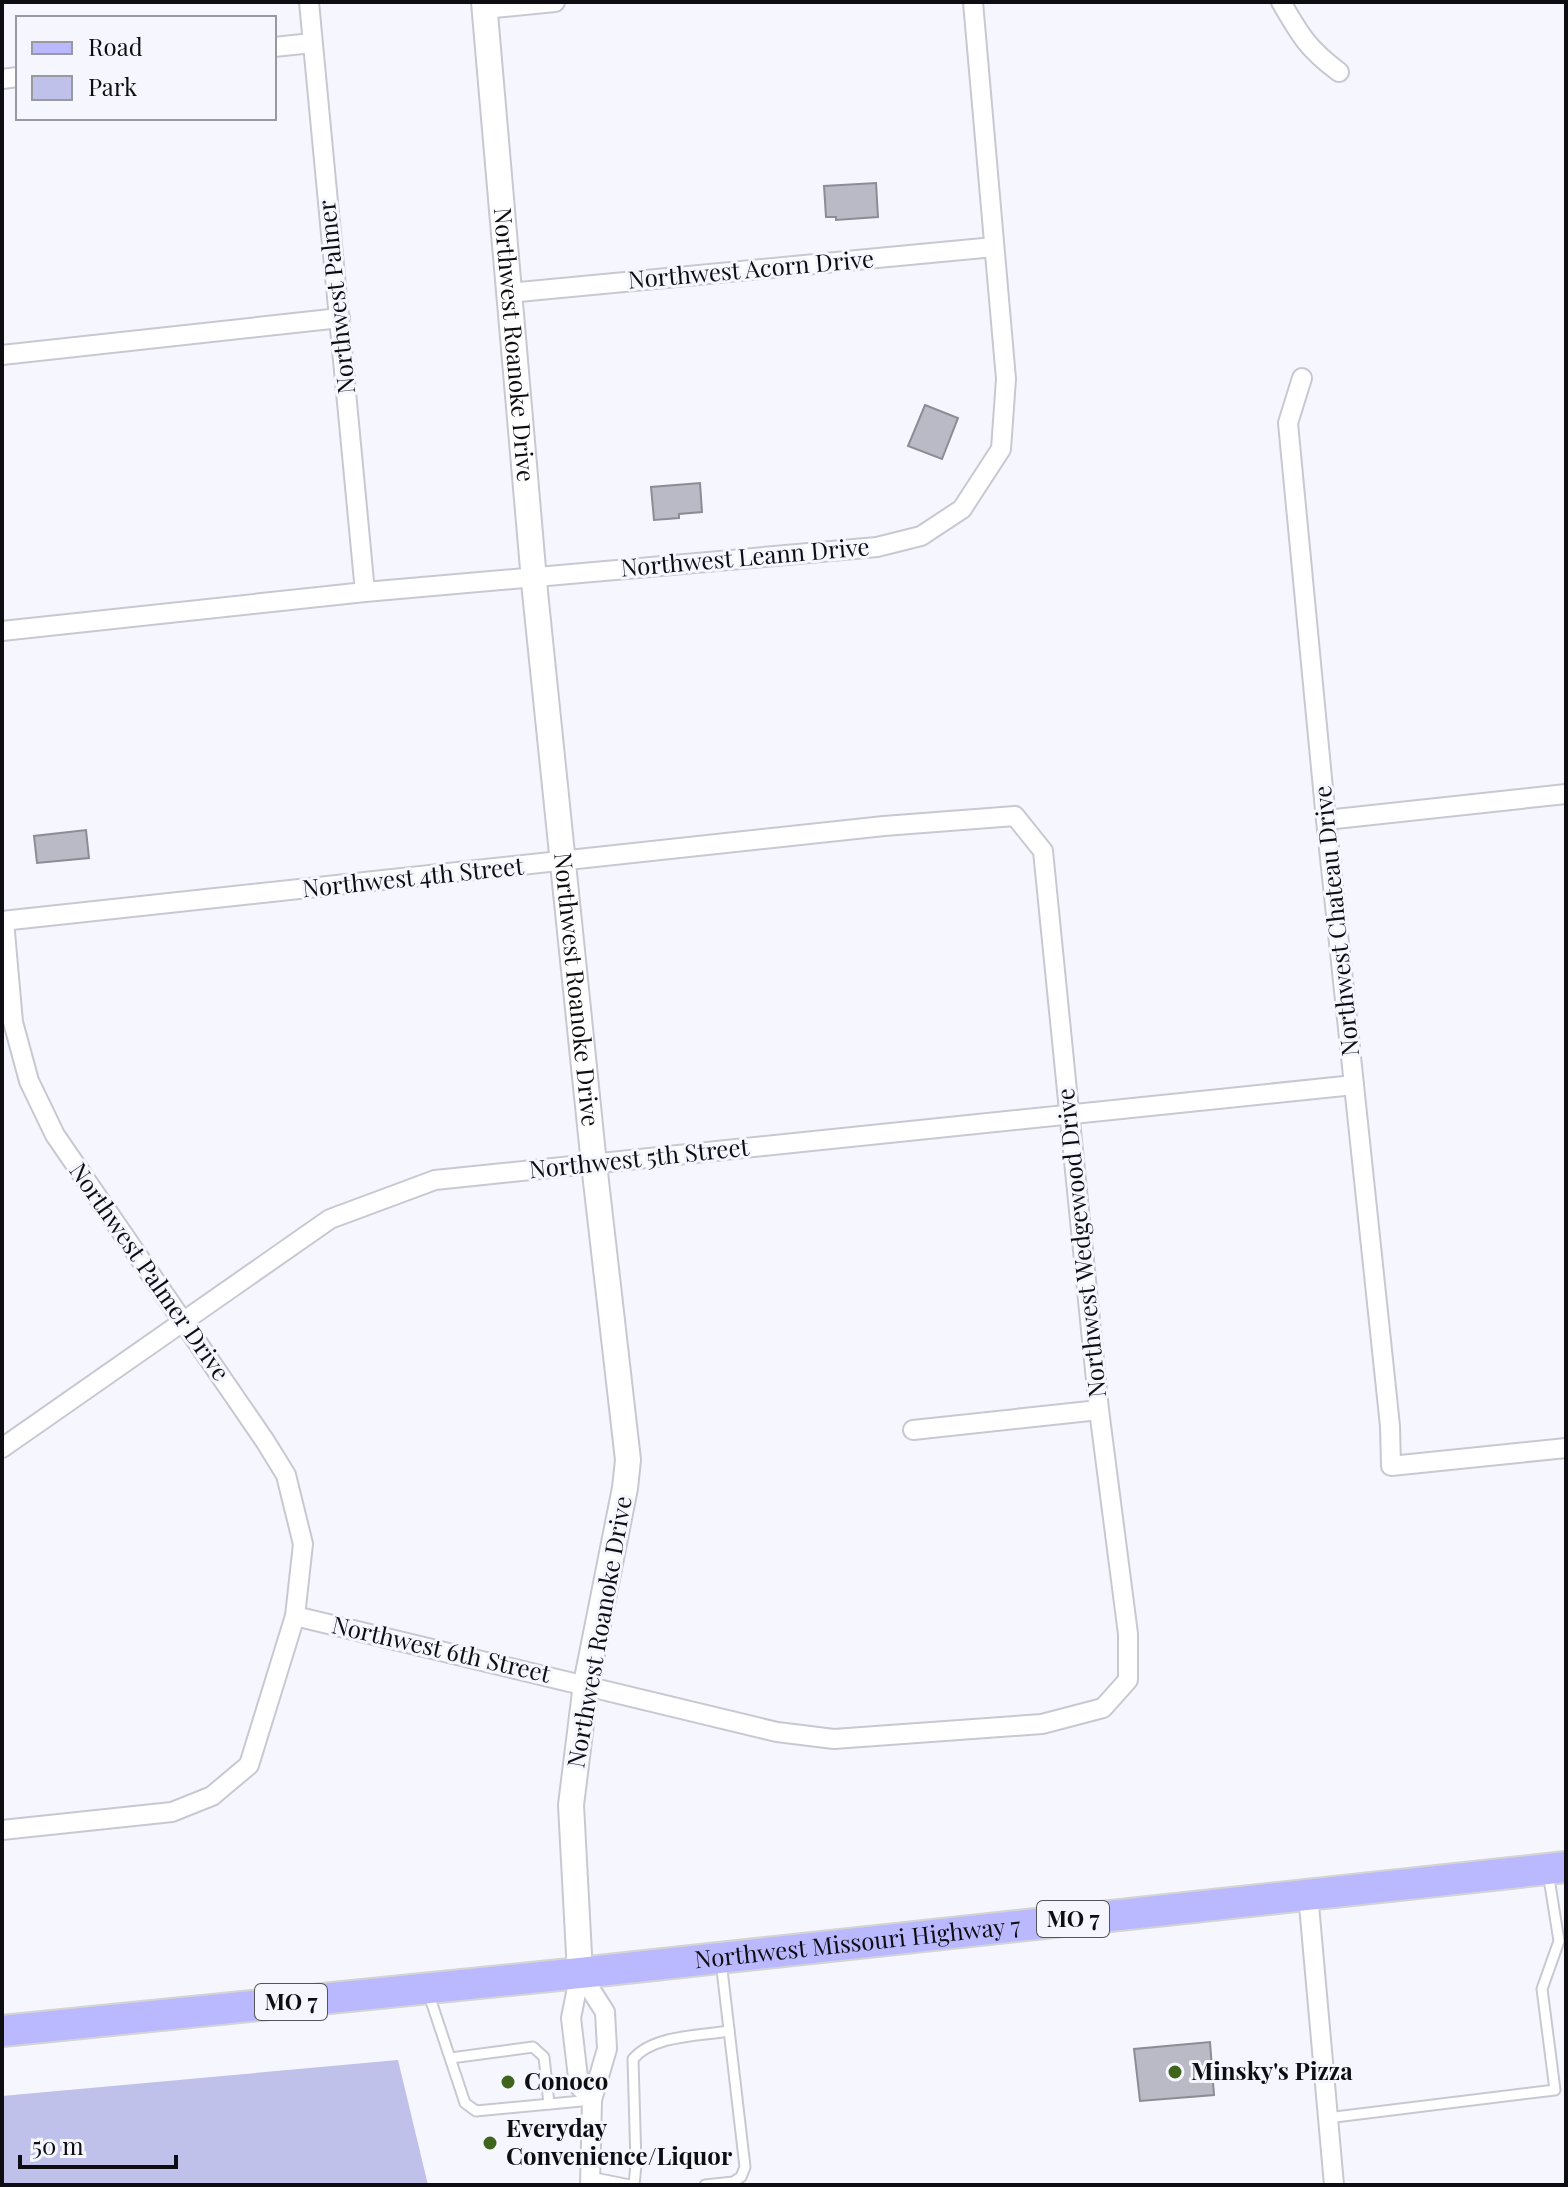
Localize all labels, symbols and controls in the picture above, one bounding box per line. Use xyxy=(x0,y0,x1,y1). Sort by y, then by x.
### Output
legend xyxy=(16,16,276,120)
text: Road xyxy=(88,30,143,62)
text: Park xyxy=(88,70,138,102)
street label: Northwest Palmer xyxy=(309,198,361,396)
street label: Northwest Roanoke Drive xyxy=(488,206,543,483)
street label: Northwest Acorn Drive xyxy=(627,241,875,295)
street label: Northwest Leann Drive xyxy=(619,529,871,583)
street label: Northwest Chateau Drive xyxy=(1305,784,1365,1058)
street label: Northwest 4th Street xyxy=(301,848,525,904)
street label: Northwest Roanoke Drive xyxy=(548,851,608,1128)
street label: Northwest Wedgewood Drive xyxy=(1048,1087,1112,1400)
street label: Northwest 5th Street xyxy=(527,1129,751,1184)
street label: Northwest Palmer Drive xyxy=(63,1156,238,1386)
street label: Northwest Roanoke Drive xyxy=(558,1493,638,1770)
street label: Northwest 6th Street xyxy=(329,1607,554,1689)
road number: MO 7 xyxy=(1037,1901,1109,1937)
street label: Northwest Missouri Highway 7 xyxy=(693,1908,1022,1975)
road number: MO 7 xyxy=(255,1984,327,2020)
place label: Minsky's Pizza xyxy=(1191,2054,1353,2086)
marker: Minsky's Pizza xyxy=(1166,2063,1184,2081)
place label: Conoco xyxy=(524,2064,608,2096)
marker: Conoco xyxy=(499,2073,517,2091)
place label: Everyday Convenience/Liquor xyxy=(506,2111,733,2171)
scale bar xyxy=(20,2119,176,2169)
text: 50 m xyxy=(32,2129,84,2161)
marker: Everyday Convenience/Liquor xyxy=(481,2134,499,2152)

